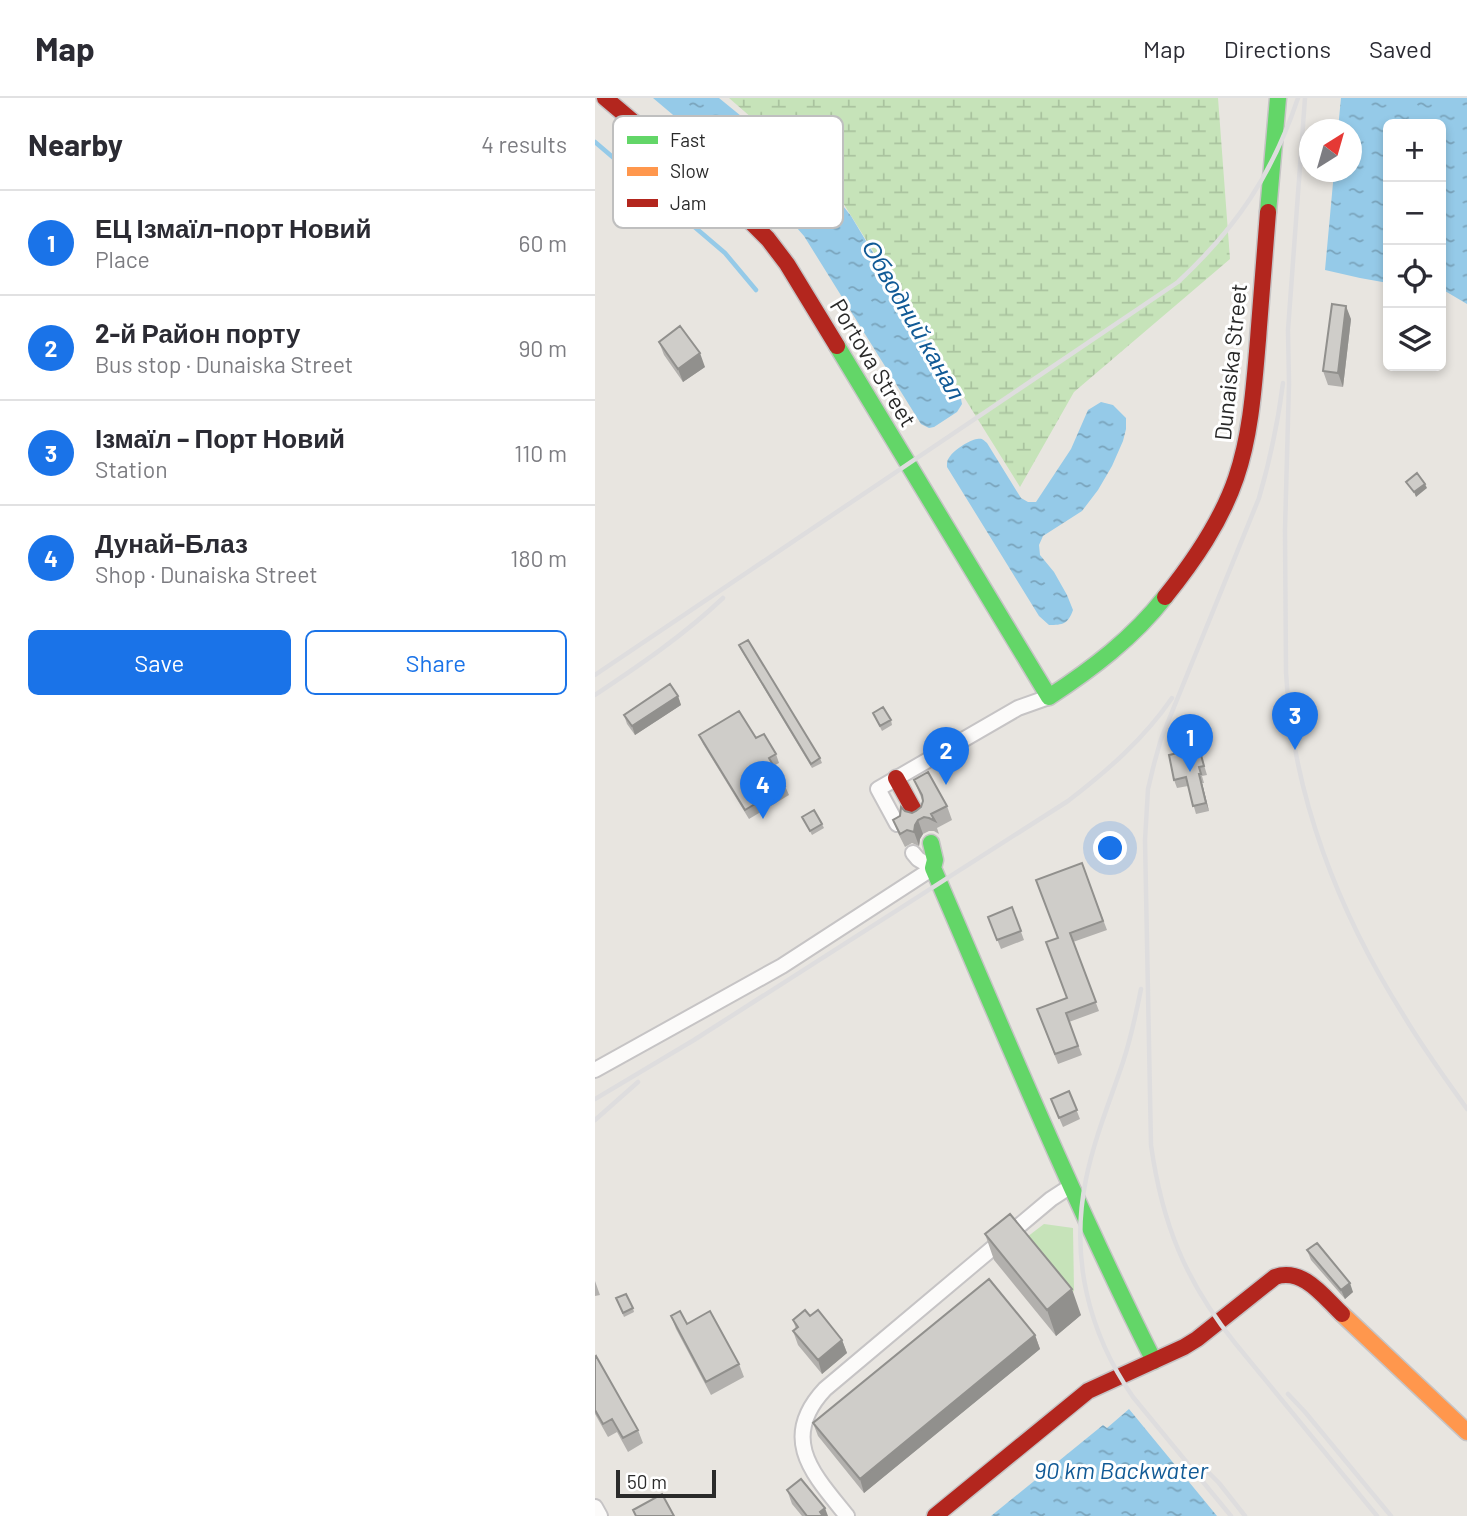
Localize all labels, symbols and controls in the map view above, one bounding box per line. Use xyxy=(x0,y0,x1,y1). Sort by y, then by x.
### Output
text: Map xyxy=(35,28,95,68)
text: Map xyxy=(1143,34,1186,63)
text: Directions xyxy=(1224,34,1331,63)
text: Saved xyxy=(1369,34,1432,63)
legend xyxy=(613,116,843,228)
north arrow xyxy=(1299,119,1362,182)
map controls xyxy=(1383,119,1446,371)
button: + xyxy=(1383,119,1446,182)
text: Nearby xyxy=(28,126,123,162)
text: Fast xyxy=(670,128,706,151)
text: 4 results xyxy=(481,130,567,158)
text: Slow xyxy=(670,159,709,182)
button: − xyxy=(1383,182,1446,245)
text: Jam xyxy=(670,191,706,214)
text: ЕЦ Ізмаїл-порт Новий xyxy=(95,212,372,243)
text: 1 xyxy=(47,229,55,257)
text: 60 m xyxy=(519,229,567,257)
water label: Обводний канал xyxy=(857,234,972,405)
text: Place xyxy=(95,245,150,273)
button: locate xyxy=(1383,245,1446,308)
street label: Dunaiska Street xyxy=(1208,282,1252,442)
street label: Portova Street xyxy=(825,293,923,432)
button: layers xyxy=(1383,308,1446,371)
text: 2-й Район порту xyxy=(95,317,301,348)
text: 2 xyxy=(45,334,57,362)
text: 90 m xyxy=(518,334,567,362)
text: Bus stop · Dunaiska Street xyxy=(95,350,353,378)
text: Ізмаїл – Порт Новий xyxy=(95,422,345,453)
text: 3 xyxy=(45,439,57,467)
text: 110 m xyxy=(514,439,567,467)
text: Station xyxy=(95,455,168,483)
text: Дунай-Блаз xyxy=(95,527,248,558)
text: 4 xyxy=(44,544,58,572)
text: 180 m xyxy=(510,544,567,572)
text: Shop · Dunaiska Street xyxy=(95,560,318,588)
button: Save xyxy=(28,630,291,695)
button: Share xyxy=(305,630,567,695)
pin: 3 xyxy=(1272,692,1318,750)
pin: 1 xyxy=(1167,714,1213,772)
pin: 2 xyxy=(923,727,969,785)
pin: 4 xyxy=(740,761,786,819)
your location xyxy=(1093,831,1127,865)
water label: 90 km Backwater xyxy=(1034,1455,1210,1484)
scale bar xyxy=(616,1467,716,1499)
text: 50 m xyxy=(627,1470,667,1493)

